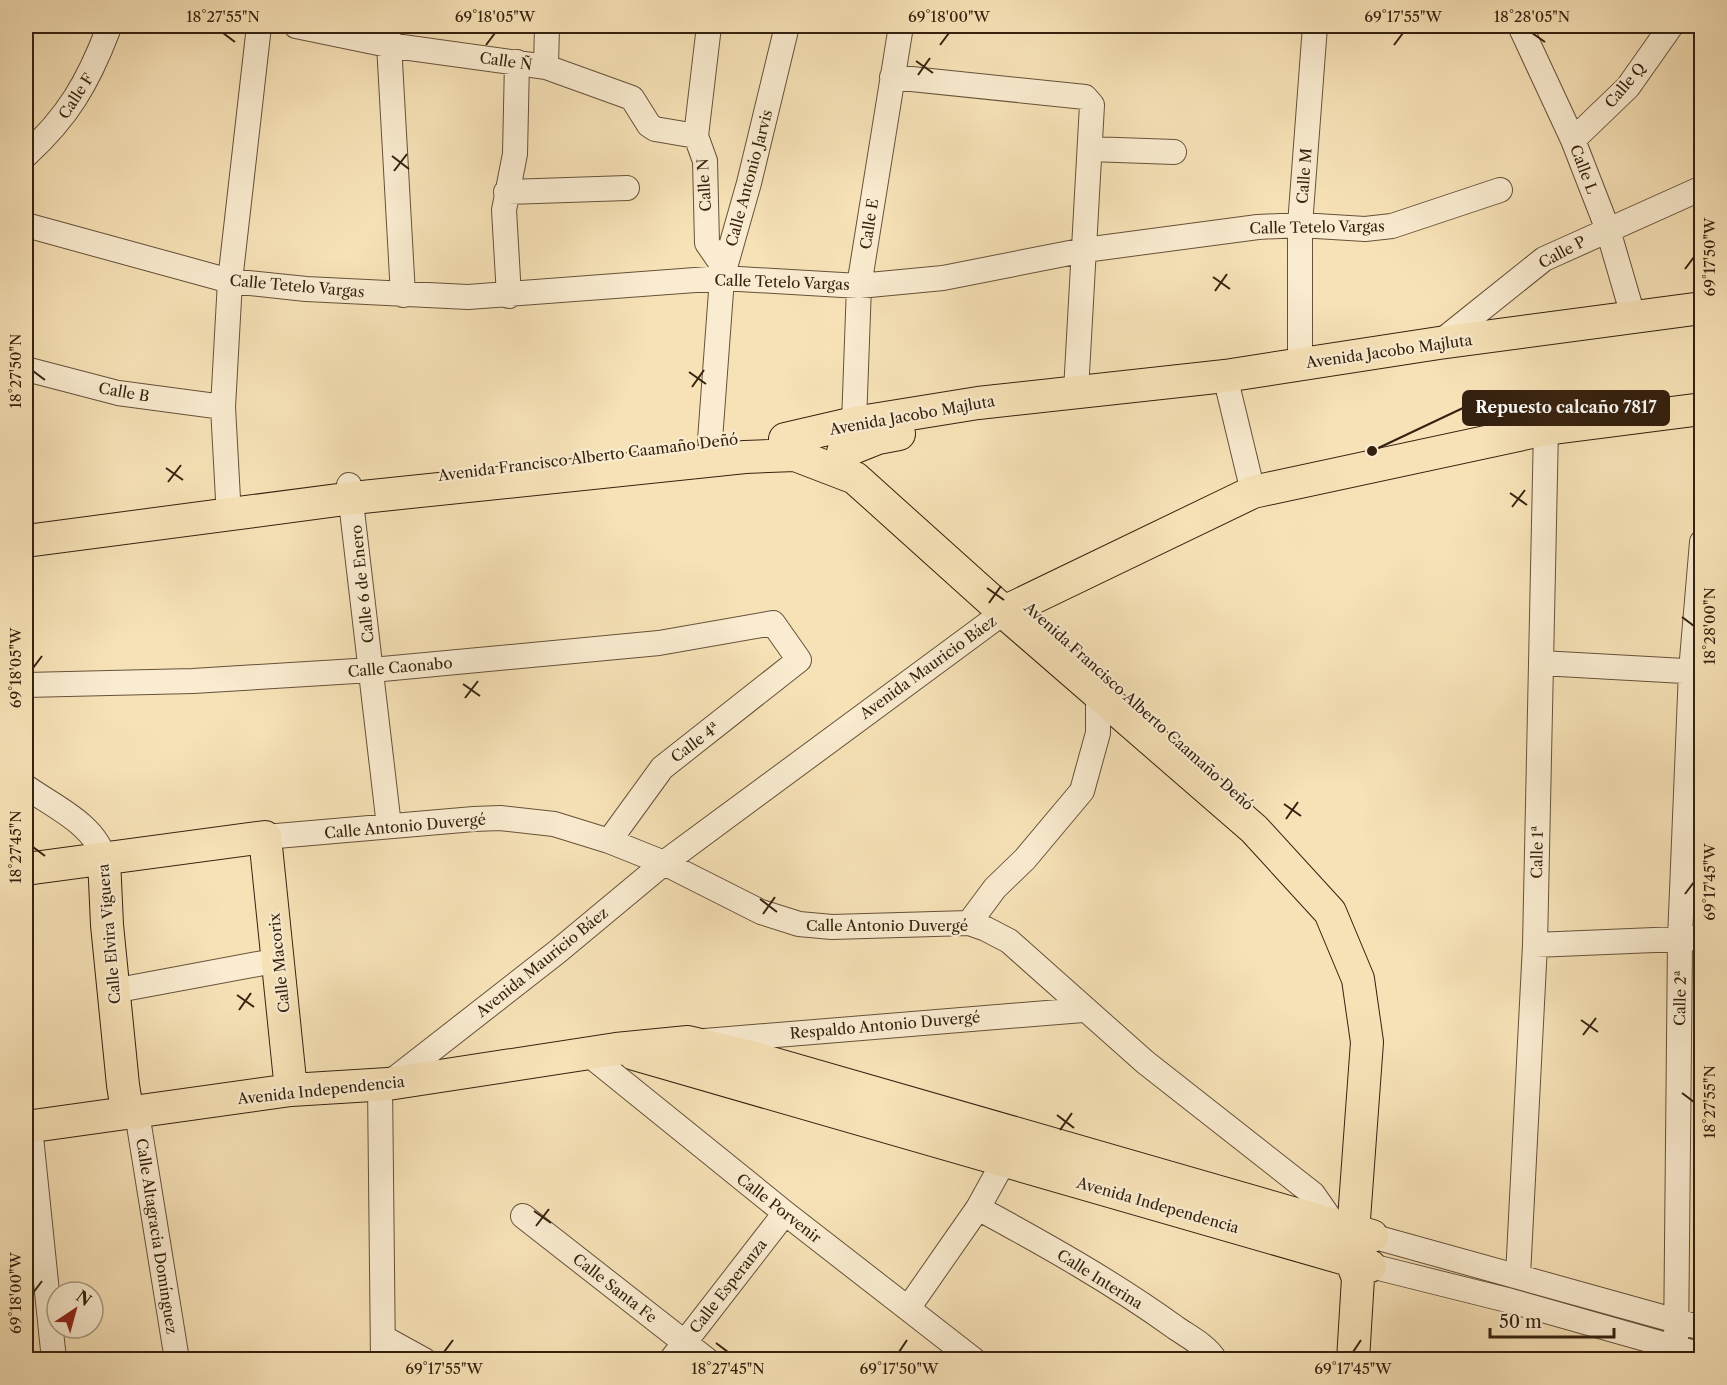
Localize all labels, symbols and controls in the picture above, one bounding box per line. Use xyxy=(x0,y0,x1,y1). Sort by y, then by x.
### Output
text: 18°27'55"N xyxy=(186,7,260,26)
text: 69°18'05"W xyxy=(455,7,536,26)
text: 69°18'00"W xyxy=(908,7,991,26)
text: 69°17'55"W xyxy=(1364,7,1442,26)
text: 18°28'05"N xyxy=(1494,7,1570,26)
street label: Calle Ñ xyxy=(478,48,534,74)
street label: Calle Q xyxy=(1601,58,1650,112)
street label: Calle F xyxy=(54,69,98,122)
street label: Calle Antonio Jarvis xyxy=(722,107,776,249)
street label: Calle L xyxy=(1566,142,1602,196)
street label: Calle M xyxy=(1293,147,1315,205)
street label: Calle N xyxy=(693,158,715,212)
street label: Calle E xyxy=(856,197,882,251)
street label: Calle Tetelo Vargas xyxy=(1249,216,1385,238)
text: 69°17'50"W xyxy=(1700,217,1719,297)
street label: Calle P xyxy=(1535,232,1589,272)
street label: Calle Tetelo Vargas xyxy=(714,270,850,294)
street label: Calle Tetelo Vargas xyxy=(229,271,365,301)
street label: Avenida Jacobo Majluta xyxy=(1304,330,1473,372)
text: 18°27'50"N xyxy=(6,334,25,408)
street label: Calle B xyxy=(97,378,151,406)
street label: Avenida Jacobo Majluta xyxy=(827,391,996,439)
callout: Repuesto calcaño 7817 xyxy=(1463,391,1669,425)
text: Repuesto calcaño 7817 xyxy=(1475,397,1657,417)
street label: Avenida Francisco Alberto Caamaño Deñó xyxy=(436,429,739,485)
street label: Calle 6 de Enero xyxy=(346,524,378,644)
text: 18°28'00"N xyxy=(1700,587,1719,665)
street label: Avenida Francisco Alberto Caamaño Deñó xyxy=(1020,597,1258,814)
street label: Avenida Mauricio Báez xyxy=(855,611,1000,724)
text: 69°18'05"W xyxy=(6,627,25,708)
street label: Calle Caonabo xyxy=(347,653,453,681)
street label: Calle 4ª xyxy=(667,718,723,766)
street label: Calle Antonio Duvergé xyxy=(323,809,487,843)
text: 18°27'45"N xyxy=(6,810,25,884)
street label: Calle 1ª xyxy=(1527,825,1547,879)
text: 69°17'45"W xyxy=(1700,843,1719,921)
street label: Calle Elvira Viguera xyxy=(93,863,125,1005)
street label: Avenida Mauricio Báez xyxy=(471,903,612,1022)
street label: Calle Macorix xyxy=(264,912,294,1014)
street label: Calle Antonio Duvergé xyxy=(806,916,968,935)
street label: Calle 2ª xyxy=(1670,970,1690,1026)
street label: Respaldo Antonio Duvergé xyxy=(789,1007,981,1043)
text: 18°27'55"N xyxy=(1700,1065,1719,1139)
street label: Avenida Independencia xyxy=(235,1072,406,1108)
street label: Calle Altagracia Domínguez xyxy=(132,1137,182,1335)
street label: Calle Porvenir xyxy=(733,1169,826,1247)
street label: Avenida Independencia xyxy=(1074,1172,1241,1237)
street label: Calle Esperanza xyxy=(685,1235,771,1337)
street label: Calle Interina xyxy=(1054,1245,1147,1313)
street label: Calle Santa Fe xyxy=(569,1249,661,1327)
text: 69°18'00"W xyxy=(6,1251,25,1334)
north arrow xyxy=(45,1280,105,1340)
text: N xyxy=(72,1286,95,1310)
scale bar xyxy=(1490,1301,1614,1339)
text: 50 m xyxy=(1499,1311,1542,1333)
text: 69°17'55"W xyxy=(405,1359,483,1378)
text: 18°27'45"N xyxy=(691,1359,765,1378)
text: 69°17'50"W xyxy=(859,1359,939,1378)
text: 69°17'45"W xyxy=(1314,1359,1392,1378)

